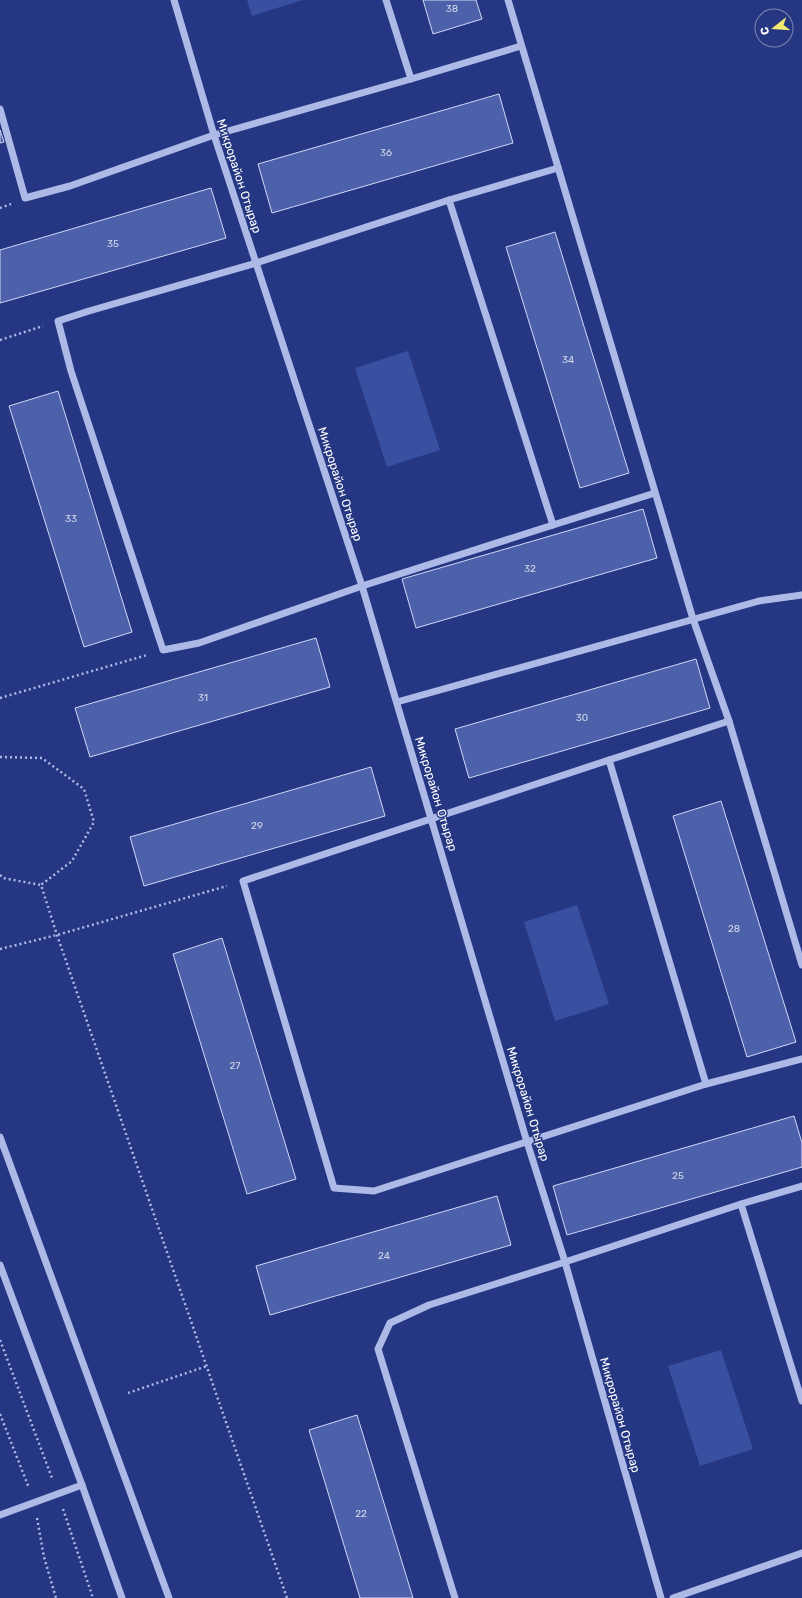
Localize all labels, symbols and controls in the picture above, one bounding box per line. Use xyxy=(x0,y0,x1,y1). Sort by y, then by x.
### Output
house number: 38 xyxy=(446,3,458,15)
north arrow xyxy=(754,8,794,48)
text: С xyxy=(757,25,772,36)
street label: Микрорайон Отырар xyxy=(214,117,264,235)
house number: 36 xyxy=(380,147,392,159)
house number: 35 xyxy=(107,238,119,250)
house number: 34 xyxy=(562,354,574,366)
street label: Микрорайон Отырар xyxy=(315,425,365,543)
house number: 33 xyxy=(65,513,77,525)
house number: 32 xyxy=(524,563,536,575)
house number: 31 xyxy=(198,692,208,704)
house number: 30 xyxy=(576,712,588,724)
street label: Микрорайон Отырар xyxy=(412,735,460,853)
house number: 29 xyxy=(251,820,263,832)
house number: 28 xyxy=(728,923,740,935)
street label: Микрорайон Отырар xyxy=(504,1045,552,1163)
house number: 27 xyxy=(230,1060,241,1072)
house number: 25 xyxy=(672,1170,684,1182)
house number: 24 xyxy=(378,1250,390,1262)
street label: Микрорайон Отырар xyxy=(597,1356,643,1474)
house number: 22 xyxy=(355,1508,367,1520)

